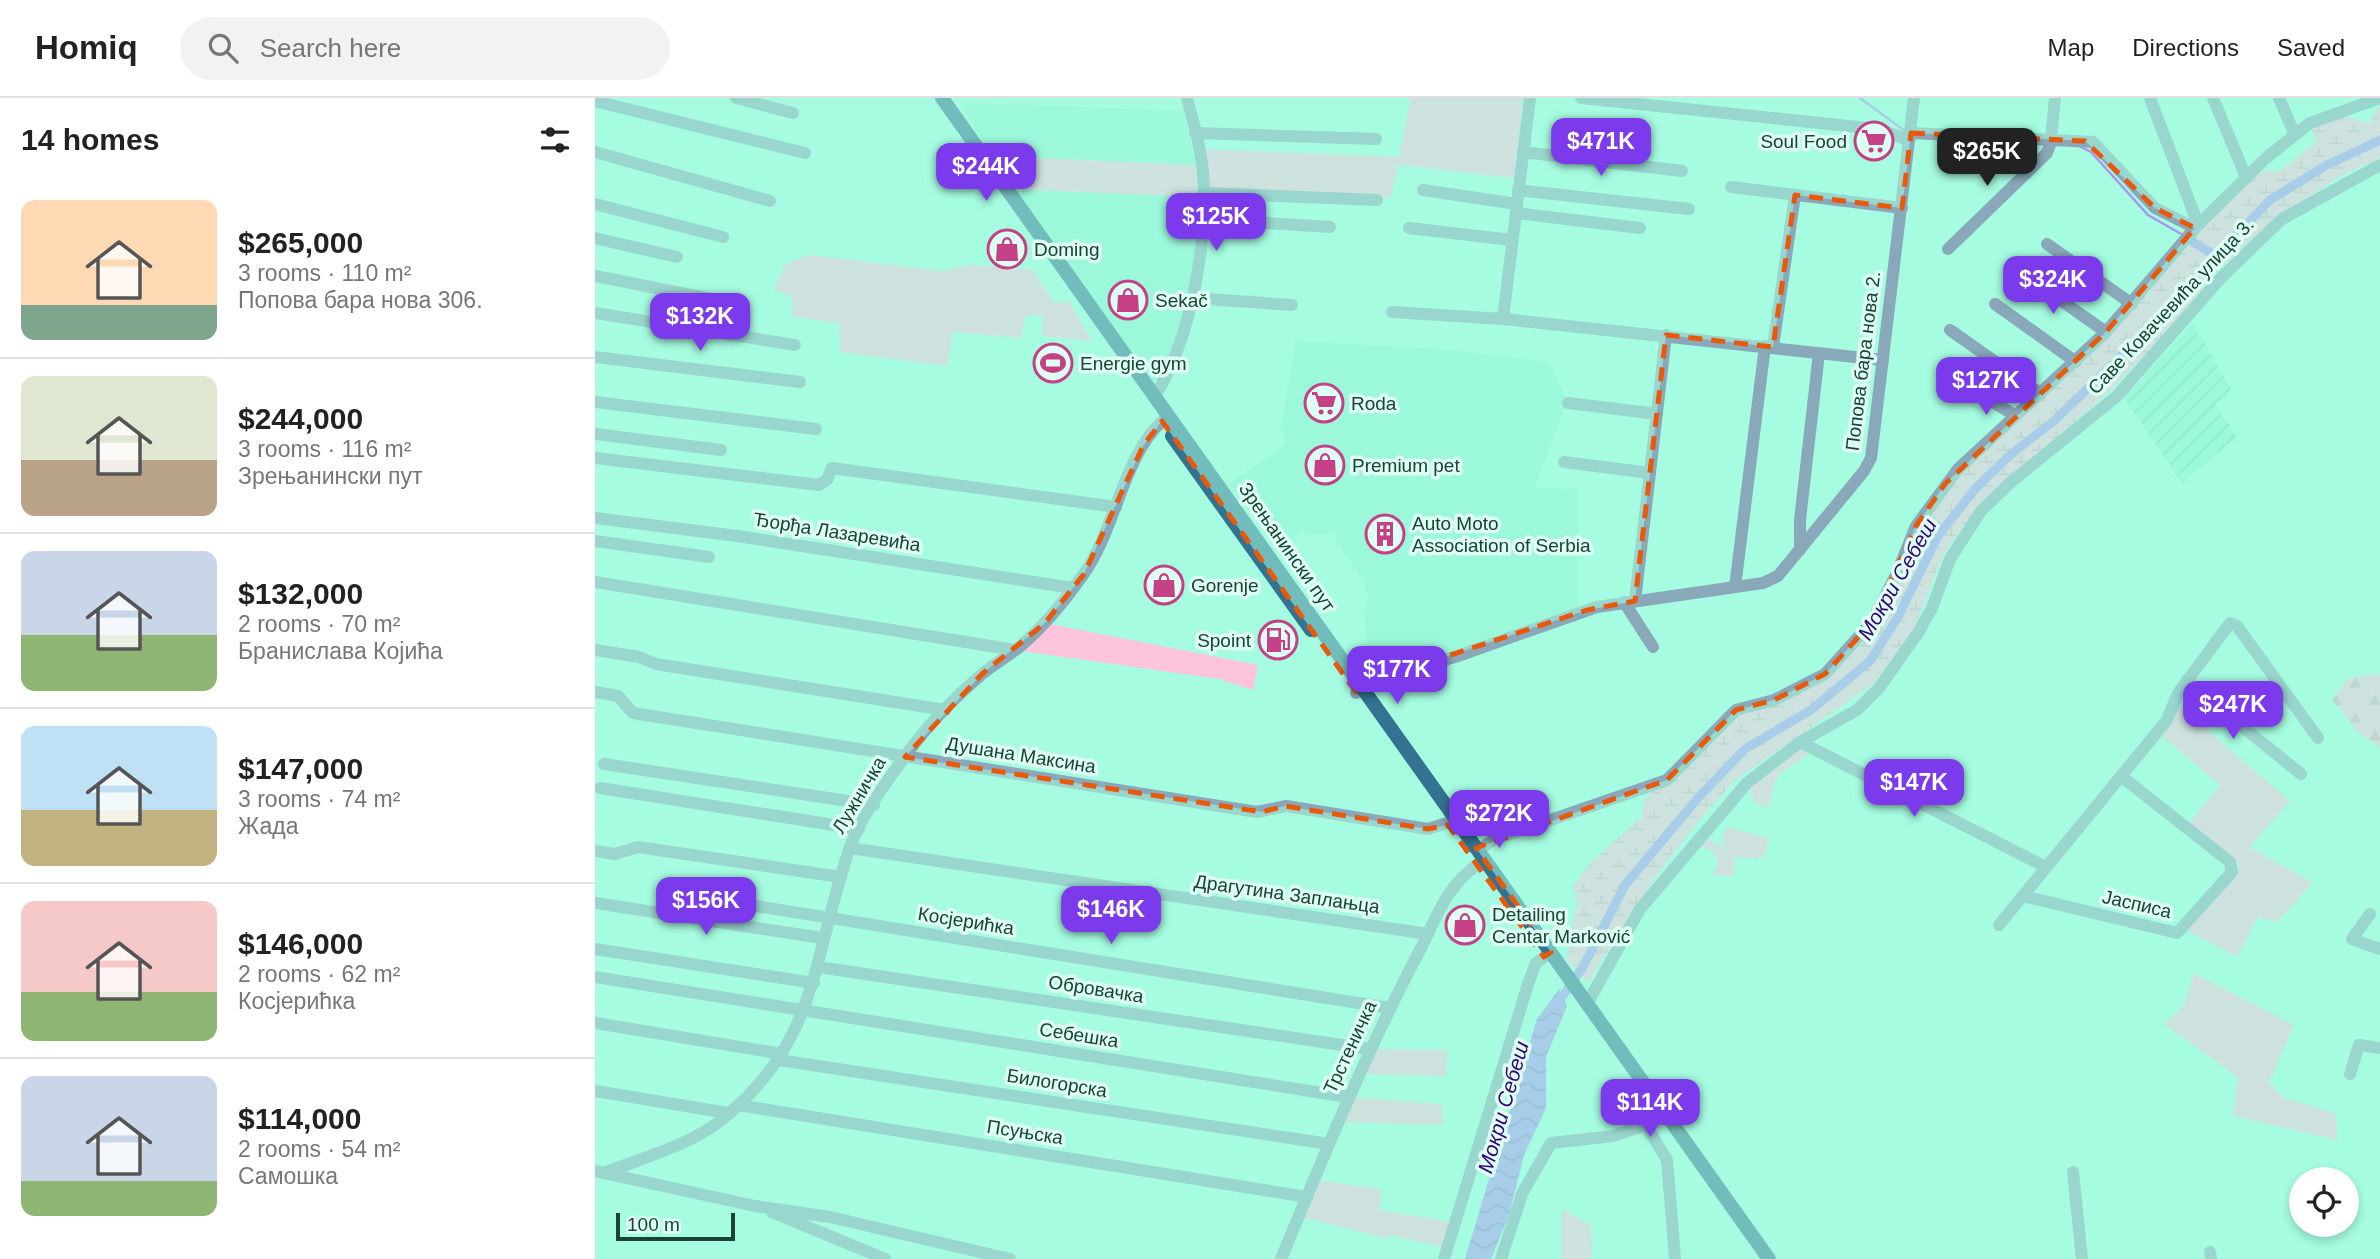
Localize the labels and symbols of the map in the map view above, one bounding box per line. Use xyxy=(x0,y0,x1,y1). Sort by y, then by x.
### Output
pin: $471K xyxy=(1552,118,1650,178)
supermarket icon: Soul Food xyxy=(1853,120,1895,162)
pin: $265K xyxy=(1938,129,2036,188)
place label: Soul Food xyxy=(1760,131,1847,152)
pin: $244K xyxy=(937,144,1035,203)
pin: $125K xyxy=(1167,194,1265,253)
street label: Саве Ковачевића улица 3. xyxy=(2084,214,2258,398)
shop icon: Doming xyxy=(986,228,1028,270)
place label: Doming xyxy=(1034,239,1099,260)
pin: $324K xyxy=(2004,256,2102,316)
street label: Попова бара нова 2. xyxy=(1842,270,1884,452)
shop icon: Sekač xyxy=(1107,279,1149,321)
place label: Sekač xyxy=(1155,290,1208,311)
pin: $132K xyxy=(651,294,749,353)
sports icon: Energie gym xyxy=(1032,342,1074,384)
place label: Energie gym xyxy=(1080,353,1187,374)
pin: $127K xyxy=(1937,358,2035,417)
supermarket icon: Roda xyxy=(1303,382,1345,424)
place label: Roda xyxy=(1351,393,1397,414)
shop icon: Premium pet xyxy=(1304,444,1346,486)
place label: Premium pet xyxy=(1352,455,1460,476)
street label: Зрењанински пут xyxy=(1235,479,1339,616)
street label: Ђорђа Лазаревића xyxy=(752,508,923,556)
building icon: Auto Moto Association of Serbia xyxy=(1364,513,1406,555)
place label: Auto Moto Association of Serbia xyxy=(1412,513,1591,556)
water label: Мокри Себеш xyxy=(1853,514,1941,644)
shop icon: Gorenje xyxy=(1143,564,1185,606)
place label: Gorenje xyxy=(1191,575,1259,596)
fuel station icon: Spoint xyxy=(1257,619,1299,661)
place label: Spoint xyxy=(1197,630,1252,651)
pin: $177K xyxy=(1348,646,1446,706)
pin: $247K xyxy=(2184,682,2282,741)
street label: Душана Максина xyxy=(945,733,1098,777)
street label: Лужничка xyxy=(828,753,890,837)
pin: $147K xyxy=(1865,760,1963,819)
pin: $272K xyxy=(1450,790,1548,850)
street label: Драгутина Заплањца xyxy=(1193,871,1381,917)
pin: $156K xyxy=(657,878,755,937)
pin: $146K xyxy=(1062,886,1160,946)
street label: Јасписа xyxy=(2100,886,2174,922)
street label: Косјерићка xyxy=(916,903,1016,939)
shop icon: Detailing Centar Marković xyxy=(1444,904,1486,946)
place label: Detailing Centar Marković xyxy=(1492,904,1630,947)
street label: Обровачка xyxy=(1047,971,1145,1007)
street label: Трстеничка xyxy=(1319,997,1381,1097)
street label: Себешка xyxy=(1038,1018,1120,1052)
water label: Мокри Себеш xyxy=(1473,1038,1533,1176)
street label: Билогорска xyxy=(1005,1065,1109,1101)
pin: $114K xyxy=(1601,1080,1699,1139)
street label: Псуњска xyxy=(985,1116,1065,1148)
scale bar xyxy=(616,1210,735,1242)

